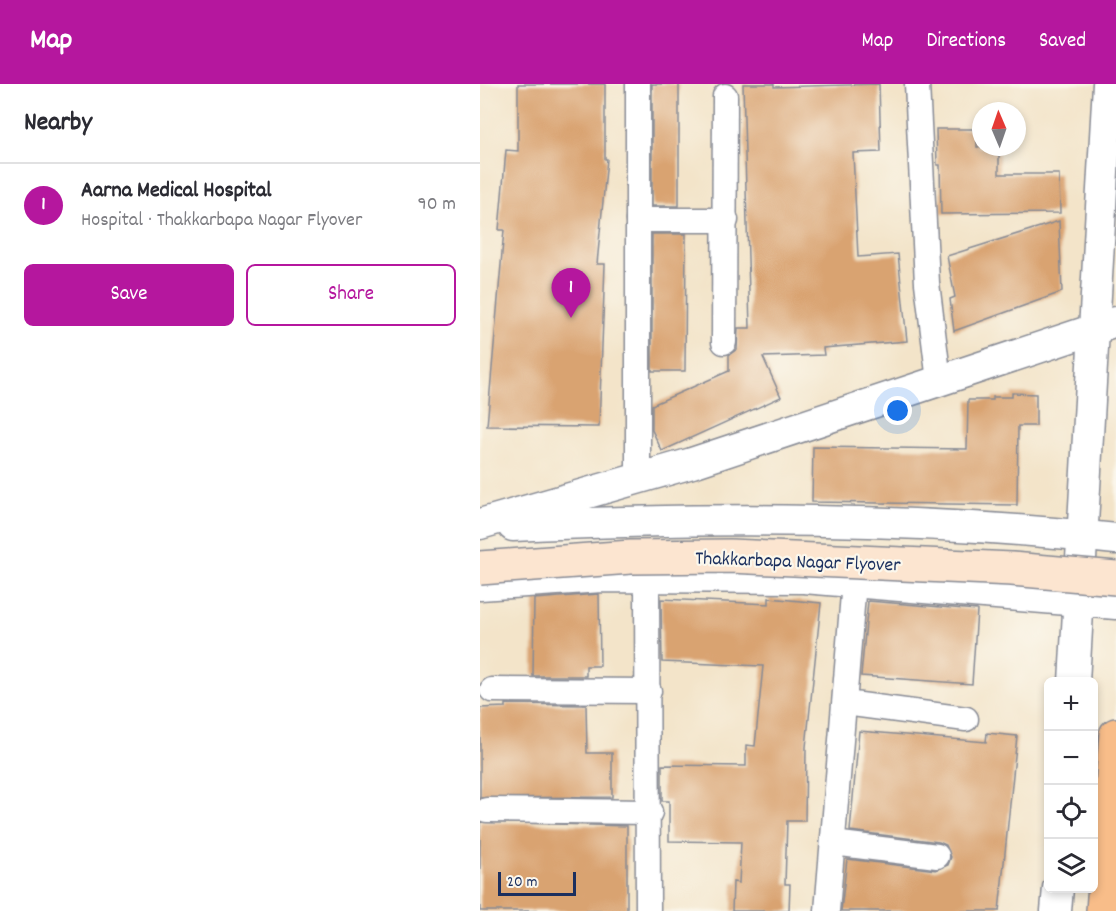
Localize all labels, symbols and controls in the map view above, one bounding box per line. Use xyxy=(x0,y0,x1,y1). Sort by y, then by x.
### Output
text: Map xyxy=(30,22,72,62)
text: Map xyxy=(862,27,893,57)
text: Directions xyxy=(926,27,1006,57)
text: Saved xyxy=(1039,27,1086,57)
north arrow xyxy=(972,102,1026,156)
text: Nearby xyxy=(24,105,92,142)
text: Aarna Medical Hospital xyxy=(81,176,272,207)
text: 1 xyxy=(41,191,46,219)
text: 90 m xyxy=(418,191,456,219)
text: Hospital · Thakkarbapa Nagar Flyover xyxy=(81,207,362,235)
button: Save xyxy=(24,264,234,326)
button: Share xyxy=(246,264,456,326)
pin: 1 xyxy=(552,268,590,318)
your location xyxy=(883,396,912,425)
street label: Thakkarbapa Nagar Flyover xyxy=(695,545,902,581)
map controls xyxy=(1044,677,1098,893)
button: + xyxy=(1044,677,1098,731)
button: − xyxy=(1044,731,1098,785)
button: locate xyxy=(1044,785,1098,839)
button: layers xyxy=(1044,839,1098,893)
scale bar xyxy=(498,869,576,896)
text: 20 m xyxy=(507,871,537,894)

